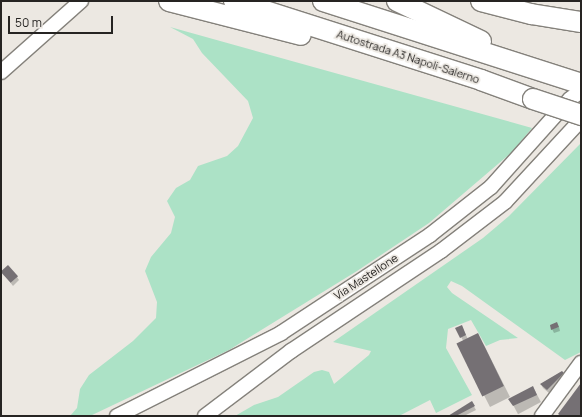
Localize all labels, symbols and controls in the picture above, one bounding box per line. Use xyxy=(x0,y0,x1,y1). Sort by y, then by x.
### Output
scale bar xyxy=(10,8,115,34)
text: 50 m xyxy=(15,14,42,31)
street label: Autostrada A3 Napoli-Salerno xyxy=(335,28,481,86)
street label: Via Mastellone xyxy=(332,251,400,303)

